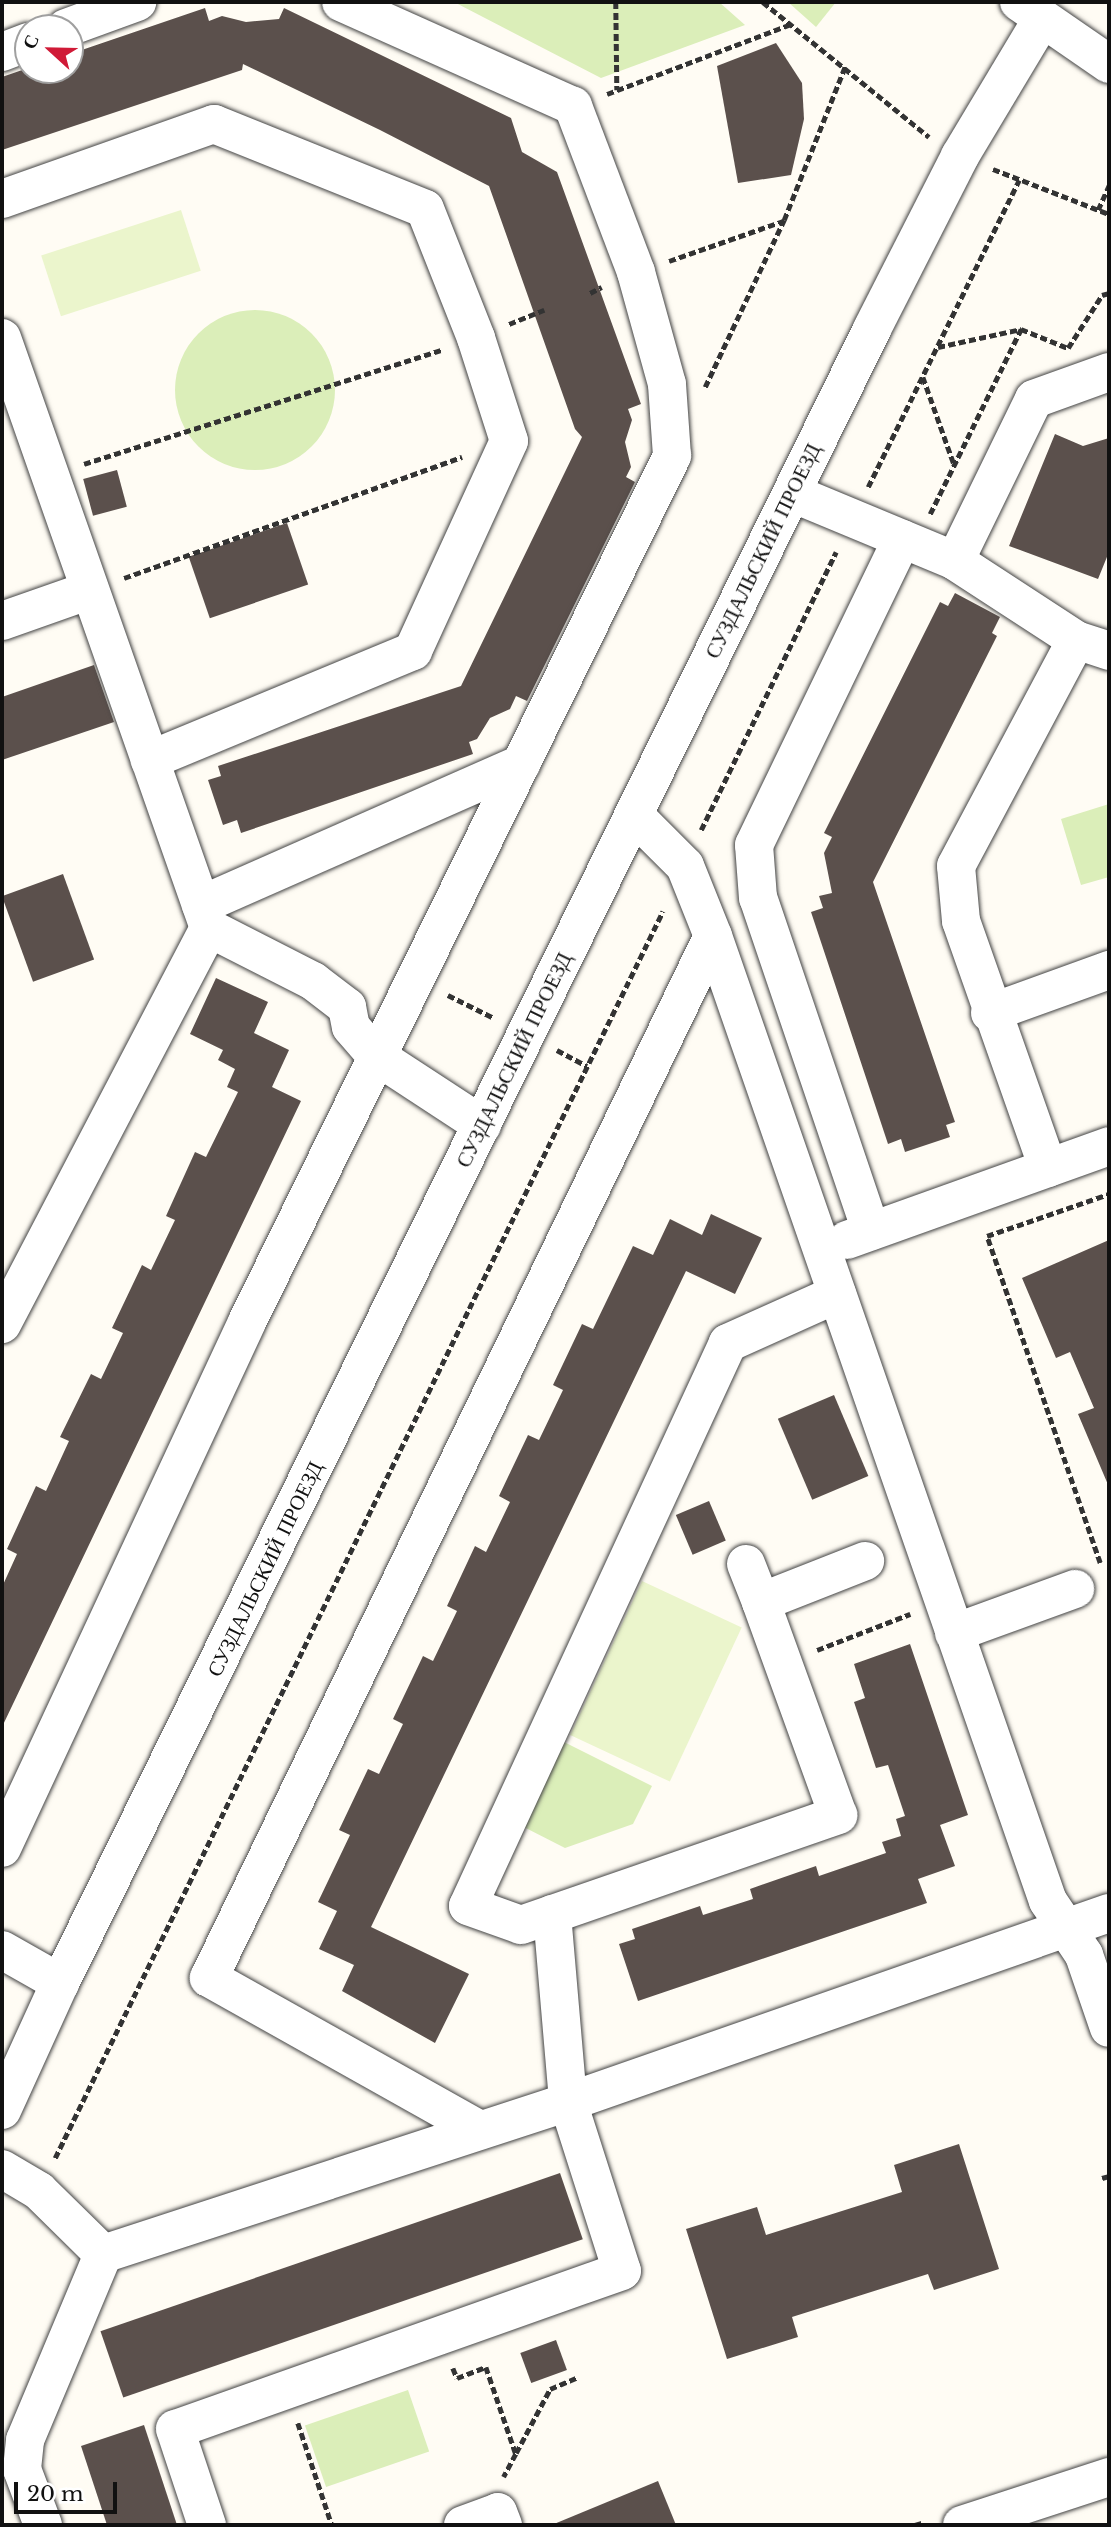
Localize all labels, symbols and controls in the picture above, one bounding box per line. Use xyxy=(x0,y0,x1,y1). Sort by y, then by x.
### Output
north arrow xyxy=(14,14,84,84)
text: С xyxy=(18,31,44,52)
street label: СУЗДАЛЬСКИЙ ПРОЕЗД xyxy=(700,439,826,663)
street label: СУЗДАЛЬСКИЙ ПРОЕЗД xyxy=(451,948,577,1172)
street label: СУЗДАЛЬСКИЙ ПРОЕЗД xyxy=(202,1457,328,1681)
scale bar xyxy=(18,2468,121,2512)
text: 20 m xyxy=(27,2481,84,2507)

